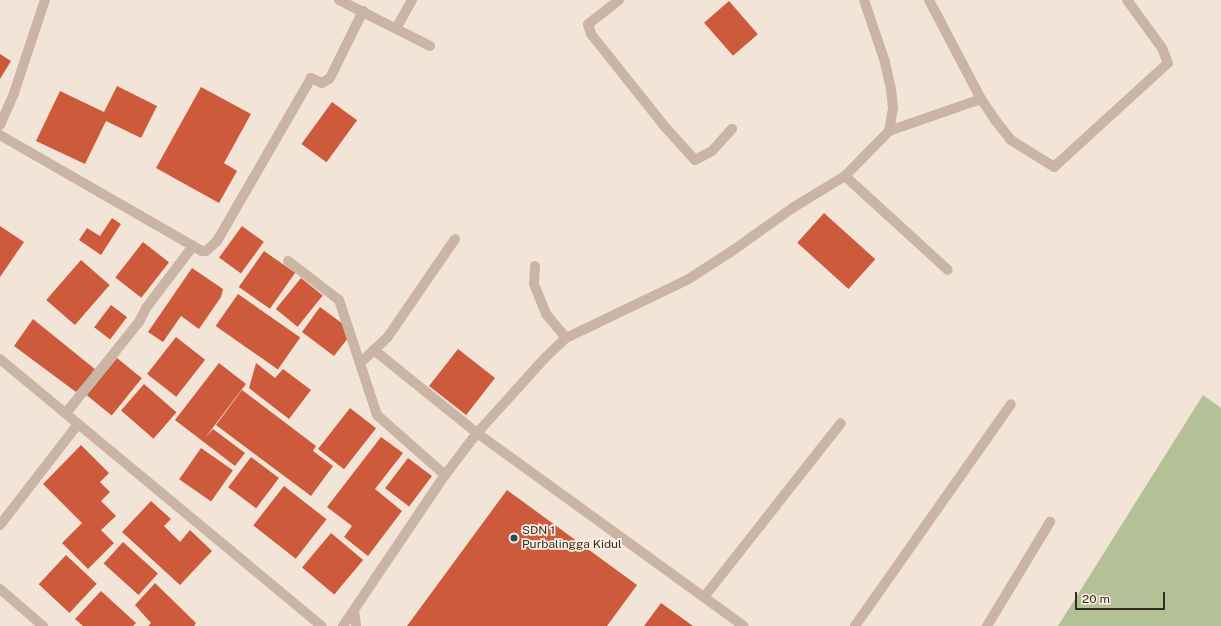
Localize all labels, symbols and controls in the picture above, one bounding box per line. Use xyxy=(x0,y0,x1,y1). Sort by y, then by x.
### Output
place label: SDN 1 Purbalingga Kidul xyxy=(522,524,622,552)
marker: SDN 1 Purbalingga Kidul xyxy=(509,533,519,543)
scale bar xyxy=(1077,584,1167,610)
text: 20 m xyxy=(1082,592,1110,606)

